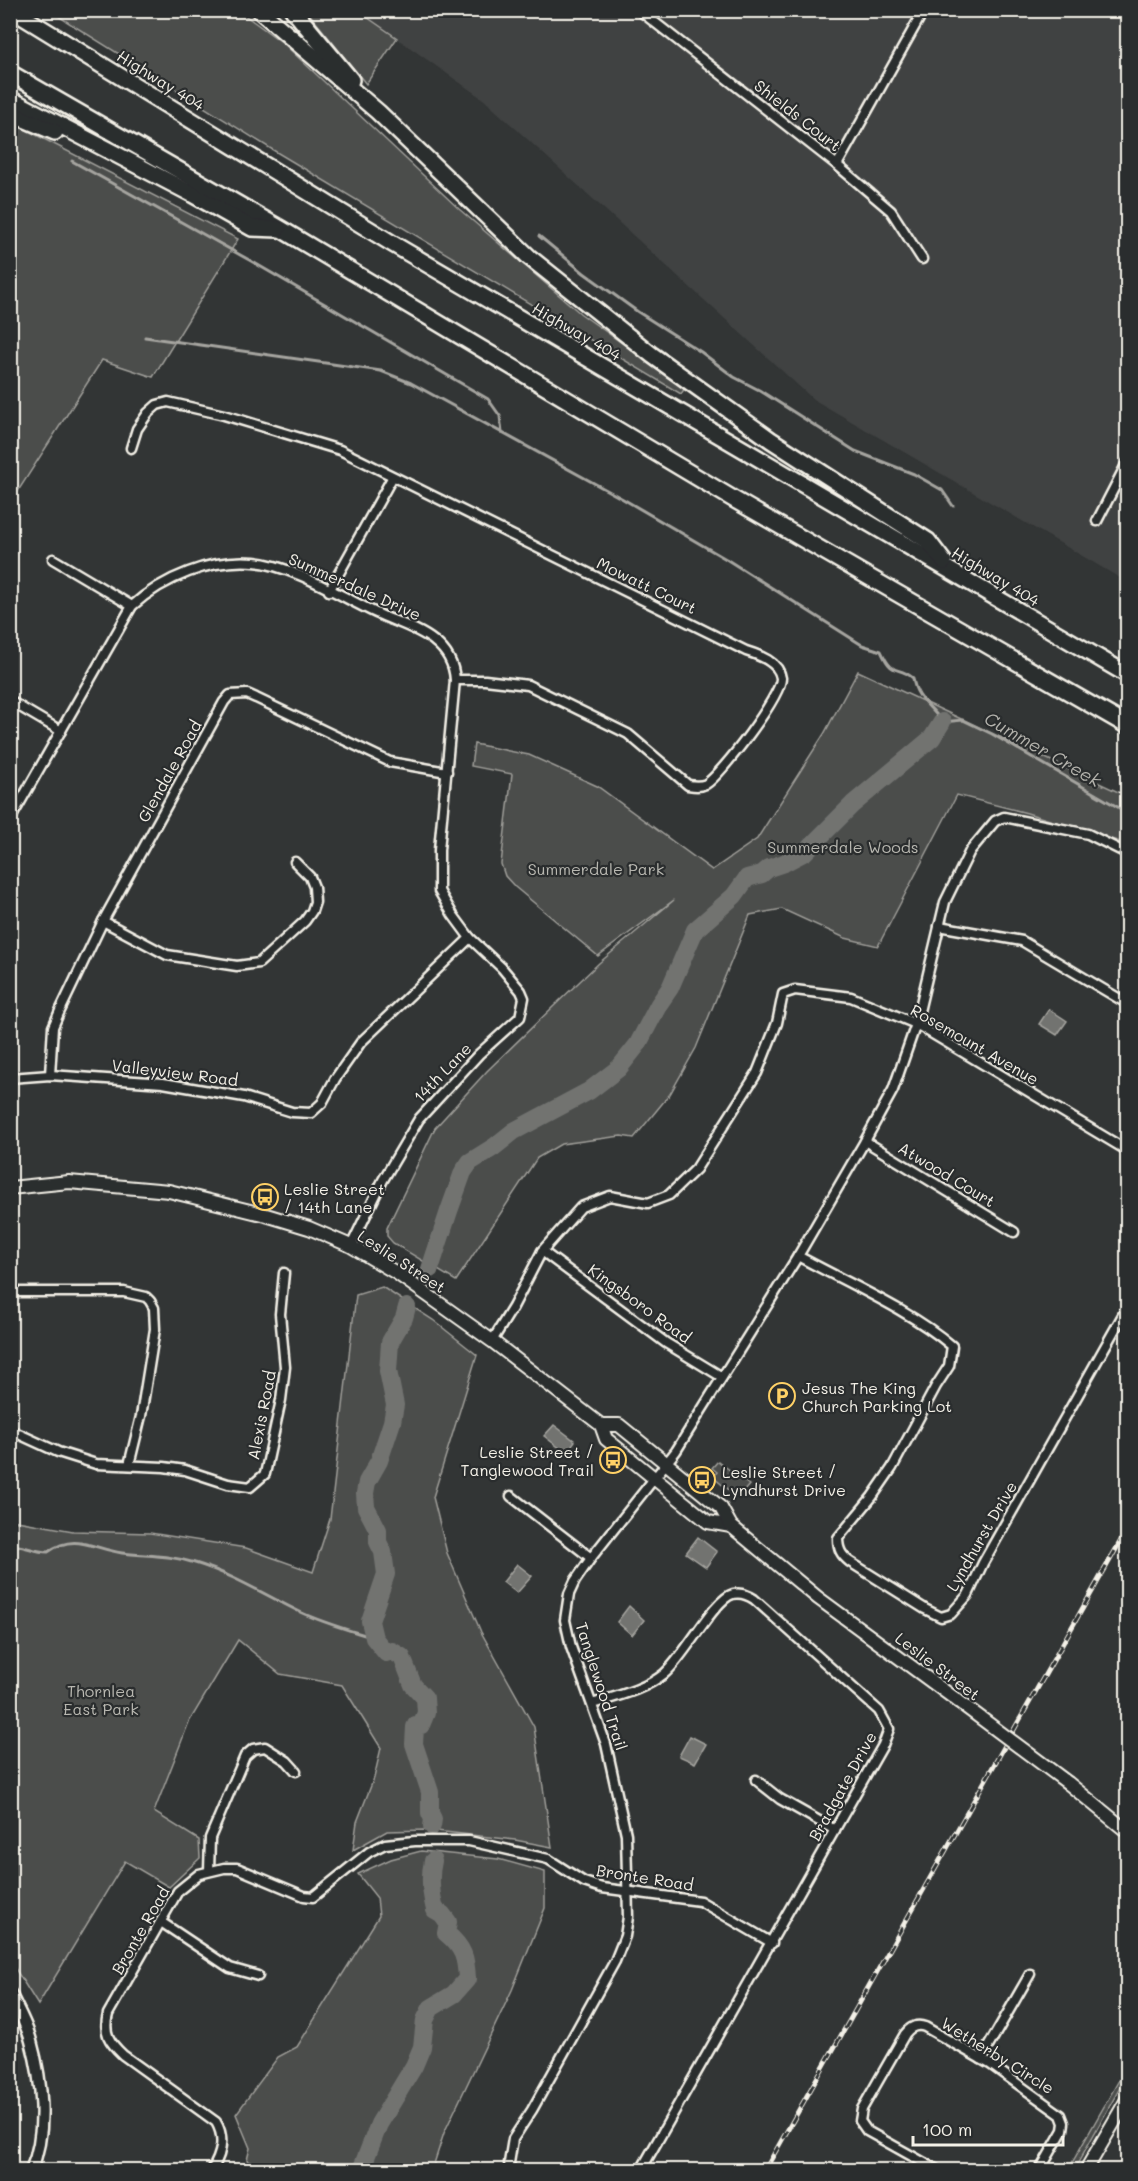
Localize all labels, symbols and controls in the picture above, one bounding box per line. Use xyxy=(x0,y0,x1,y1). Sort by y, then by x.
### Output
street label: Highway 404 xyxy=(113,45,209,115)
street label: Shields Court xyxy=(750,75,846,155)
street label: Highway 404 xyxy=(529,297,626,365)
street label: Highway 404 xyxy=(948,541,1044,611)
street label: Summerdale Drive xyxy=(286,547,424,625)
street label: Mowatt Court xyxy=(594,552,700,618)
water label: Cummer Creek xyxy=(980,706,1106,792)
street label: Glendale Road xyxy=(132,716,206,826)
park label: Summerdale Woods xyxy=(767,836,919,857)
park label: Summerdale Park xyxy=(528,858,664,879)
street label: Rosemount Avenue xyxy=(907,999,1043,1089)
street label: 14th Lane xyxy=(408,1038,476,1106)
street label: Valleyview Road xyxy=(111,1054,239,1090)
street label: Atwood Court xyxy=(895,1137,999,1211)
place label: Leslie Street / 14th Lane xyxy=(284,1178,385,1217)
bus stop icon: Leslie Street / 14th Lane xyxy=(250,1182,280,1212)
street label: Leslie Street xyxy=(354,1225,450,1297)
street label: Kingsboro Road xyxy=(584,1258,696,1348)
street label: Alexis Road xyxy=(242,1368,280,1462)
place label: Jesus The King Church Parking Lot xyxy=(802,1377,952,1416)
parking icon: Jesus The King Church Parking Lot xyxy=(767,1381,797,1411)
place label: Leslie Street / Tanglewood Trail xyxy=(461,1441,594,1480)
bus stop icon: Leslie Street / Tanglewood Trail xyxy=(598,1445,628,1475)
place label: Leslie Street / Lyndhurst Drive xyxy=(722,1461,846,1500)
bus stop icon: Leslie Street / Lyndhurst Drive xyxy=(687,1465,717,1495)
street label: Lyndhurst Drive xyxy=(941,1477,1021,1595)
street label: Tanglewood Trail xyxy=(571,1619,633,1753)
street label: Leslie Street xyxy=(891,1627,985,1705)
park label: Thornlea East Park xyxy=(63,1680,139,1719)
street label: Bradgate Drive xyxy=(803,1728,881,1844)
street label: Bronte Road xyxy=(595,1859,695,1895)
street label: Bronte Road xyxy=(106,1882,174,1978)
street label: Wetherby Circle xyxy=(938,2012,1058,2098)
scale bar xyxy=(913,2109,1063,2147)
text: 100 m xyxy=(922,2117,972,2141)

